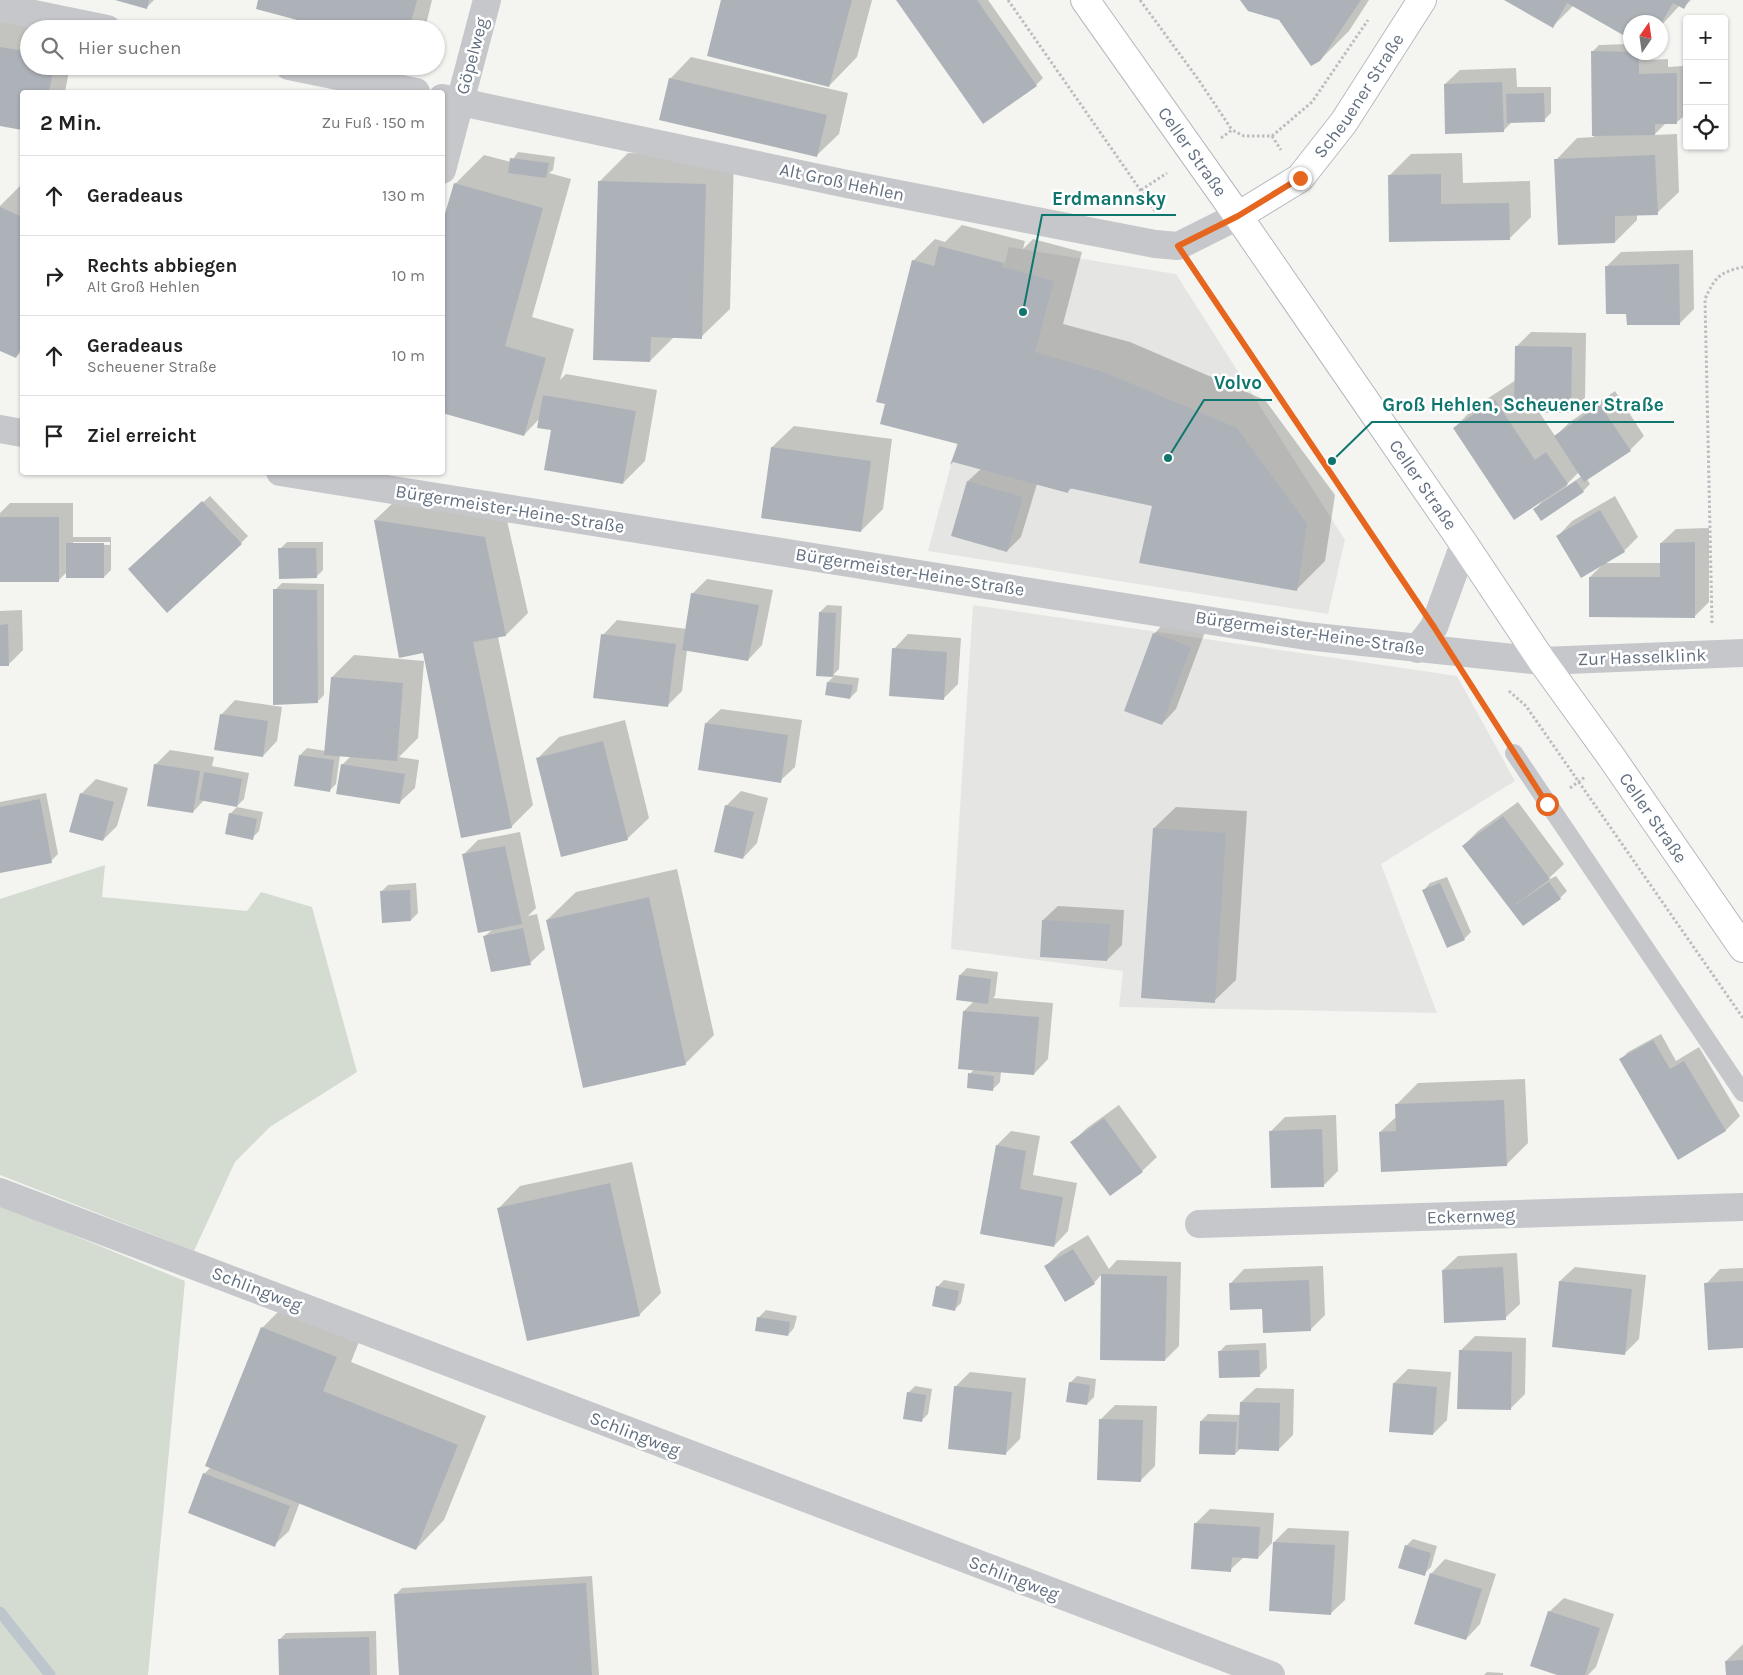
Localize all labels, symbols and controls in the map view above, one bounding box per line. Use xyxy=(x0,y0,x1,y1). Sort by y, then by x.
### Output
street label: Göpelweg xyxy=(451,15,493,97)
north arrow xyxy=(1623,15,1668,60)
map controls xyxy=(1683,15,1728,150)
button: + xyxy=(1683,15,1728,60)
search box xyxy=(20,20,445,75)
street label: Scheuener Straße xyxy=(1309,29,1409,162)
icon: search xyxy=(38,34,66,62)
text: Hier suchen xyxy=(78,37,181,59)
button: − xyxy=(1683,60,1728,105)
street label: Celler Straße xyxy=(1153,103,1232,201)
button: locate xyxy=(1683,105,1728,150)
text: 2 Min. xyxy=(40,111,101,135)
text: Zu Fuß · 150 m xyxy=(322,113,425,132)
street label: Alt Groß Hehlen xyxy=(778,158,906,206)
route end xyxy=(1289,167,1312,190)
callout: Erdmannsky xyxy=(1042,181,1176,215)
icon: ahead xyxy=(40,182,68,210)
text: Geradeaus xyxy=(87,185,183,207)
text: 130 m xyxy=(382,186,425,205)
text: Erdmannsky xyxy=(1052,188,1166,210)
text: Rechts abbiegen xyxy=(87,255,237,277)
icon: right xyxy=(40,262,68,290)
text: 10 m xyxy=(391,266,425,285)
text: Alt Groß Hehlen xyxy=(87,277,200,296)
text: Geradeaus xyxy=(87,335,183,357)
icon: ahead xyxy=(40,342,68,370)
text: 10 m xyxy=(391,346,425,365)
text: Scheuener Straße xyxy=(87,357,216,376)
callout: Volvo xyxy=(1204,366,1272,400)
text: Volvo xyxy=(1214,372,1262,394)
callout: Groß Hehlen, Scheuener Straße xyxy=(1372,388,1674,422)
text: Groß Hehlen, Scheuener Straße xyxy=(1382,394,1664,416)
icon: arrive xyxy=(40,422,68,450)
text: Ziel erreicht xyxy=(87,425,197,447)
street label: Celler Straße xyxy=(1384,435,1462,534)
street label: Bürgermeister-Heine-Straße xyxy=(394,480,626,538)
street label: Bürgermeister-Heine-Straße xyxy=(794,543,1026,601)
street label: Bürgermeister-Heine-Straße xyxy=(1194,606,1426,660)
street label: Zur Hasselklink xyxy=(1577,644,1707,670)
street label: Celler Straße xyxy=(1614,768,1692,867)
route start xyxy=(1536,793,1559,816)
street label: Eckernweg xyxy=(1426,1203,1516,1229)
street label: Schlingweg xyxy=(209,1262,305,1316)
street label: Schlingweg xyxy=(587,1407,683,1461)
street label: Schlingweg xyxy=(966,1551,1062,1605)

